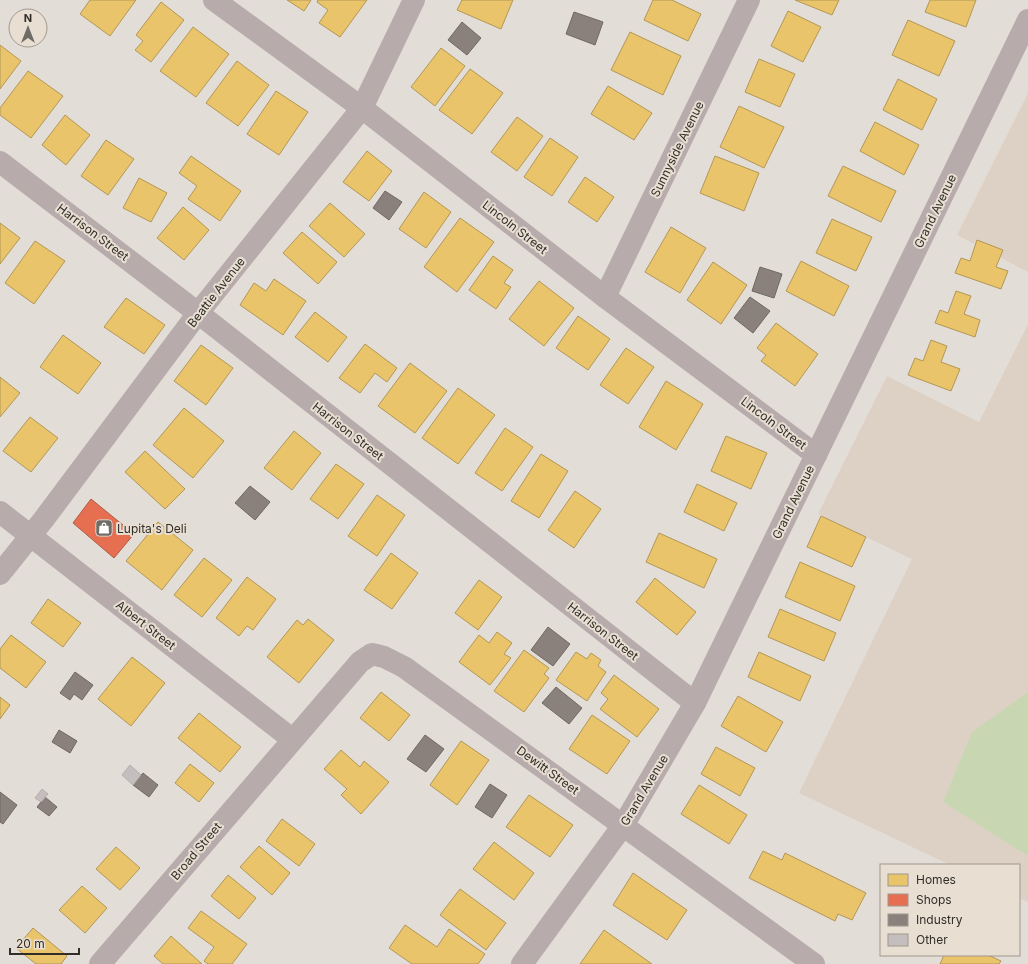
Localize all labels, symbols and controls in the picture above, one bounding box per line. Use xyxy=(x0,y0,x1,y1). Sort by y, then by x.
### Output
north arrow xyxy=(8,8,48,48)
text: N xyxy=(24,11,32,25)
street label: Sunnyside Avenue xyxy=(647,99,707,199)
street label: Grand Avenue xyxy=(911,172,959,250)
street label: Lincoln Street xyxy=(480,197,550,257)
street label: Harrison Street xyxy=(54,200,132,264)
street label: Beattie Avenue xyxy=(184,254,248,330)
street label: Lincoln Street xyxy=(738,394,810,453)
street label: Harrison Street xyxy=(310,399,386,463)
street label: Grand Avenue xyxy=(769,463,817,541)
shop icon: Lupita's Deli xyxy=(94,518,114,538)
place label: Lupita's Deli xyxy=(117,521,187,536)
street label: Albert Street xyxy=(113,597,179,653)
street label: Harrison Street xyxy=(565,599,641,663)
street label: Dewitt Street xyxy=(514,742,582,798)
street label: Grand Avenue xyxy=(617,752,671,828)
street label: Broad Street xyxy=(167,819,225,883)
legend xyxy=(880,864,1020,956)
text: Homes xyxy=(916,872,956,887)
text: Shops xyxy=(916,892,952,907)
text: Industry xyxy=(916,912,963,927)
scale bar xyxy=(10,930,79,956)
text: Other xyxy=(916,932,948,947)
text: 20 m xyxy=(16,936,45,951)

